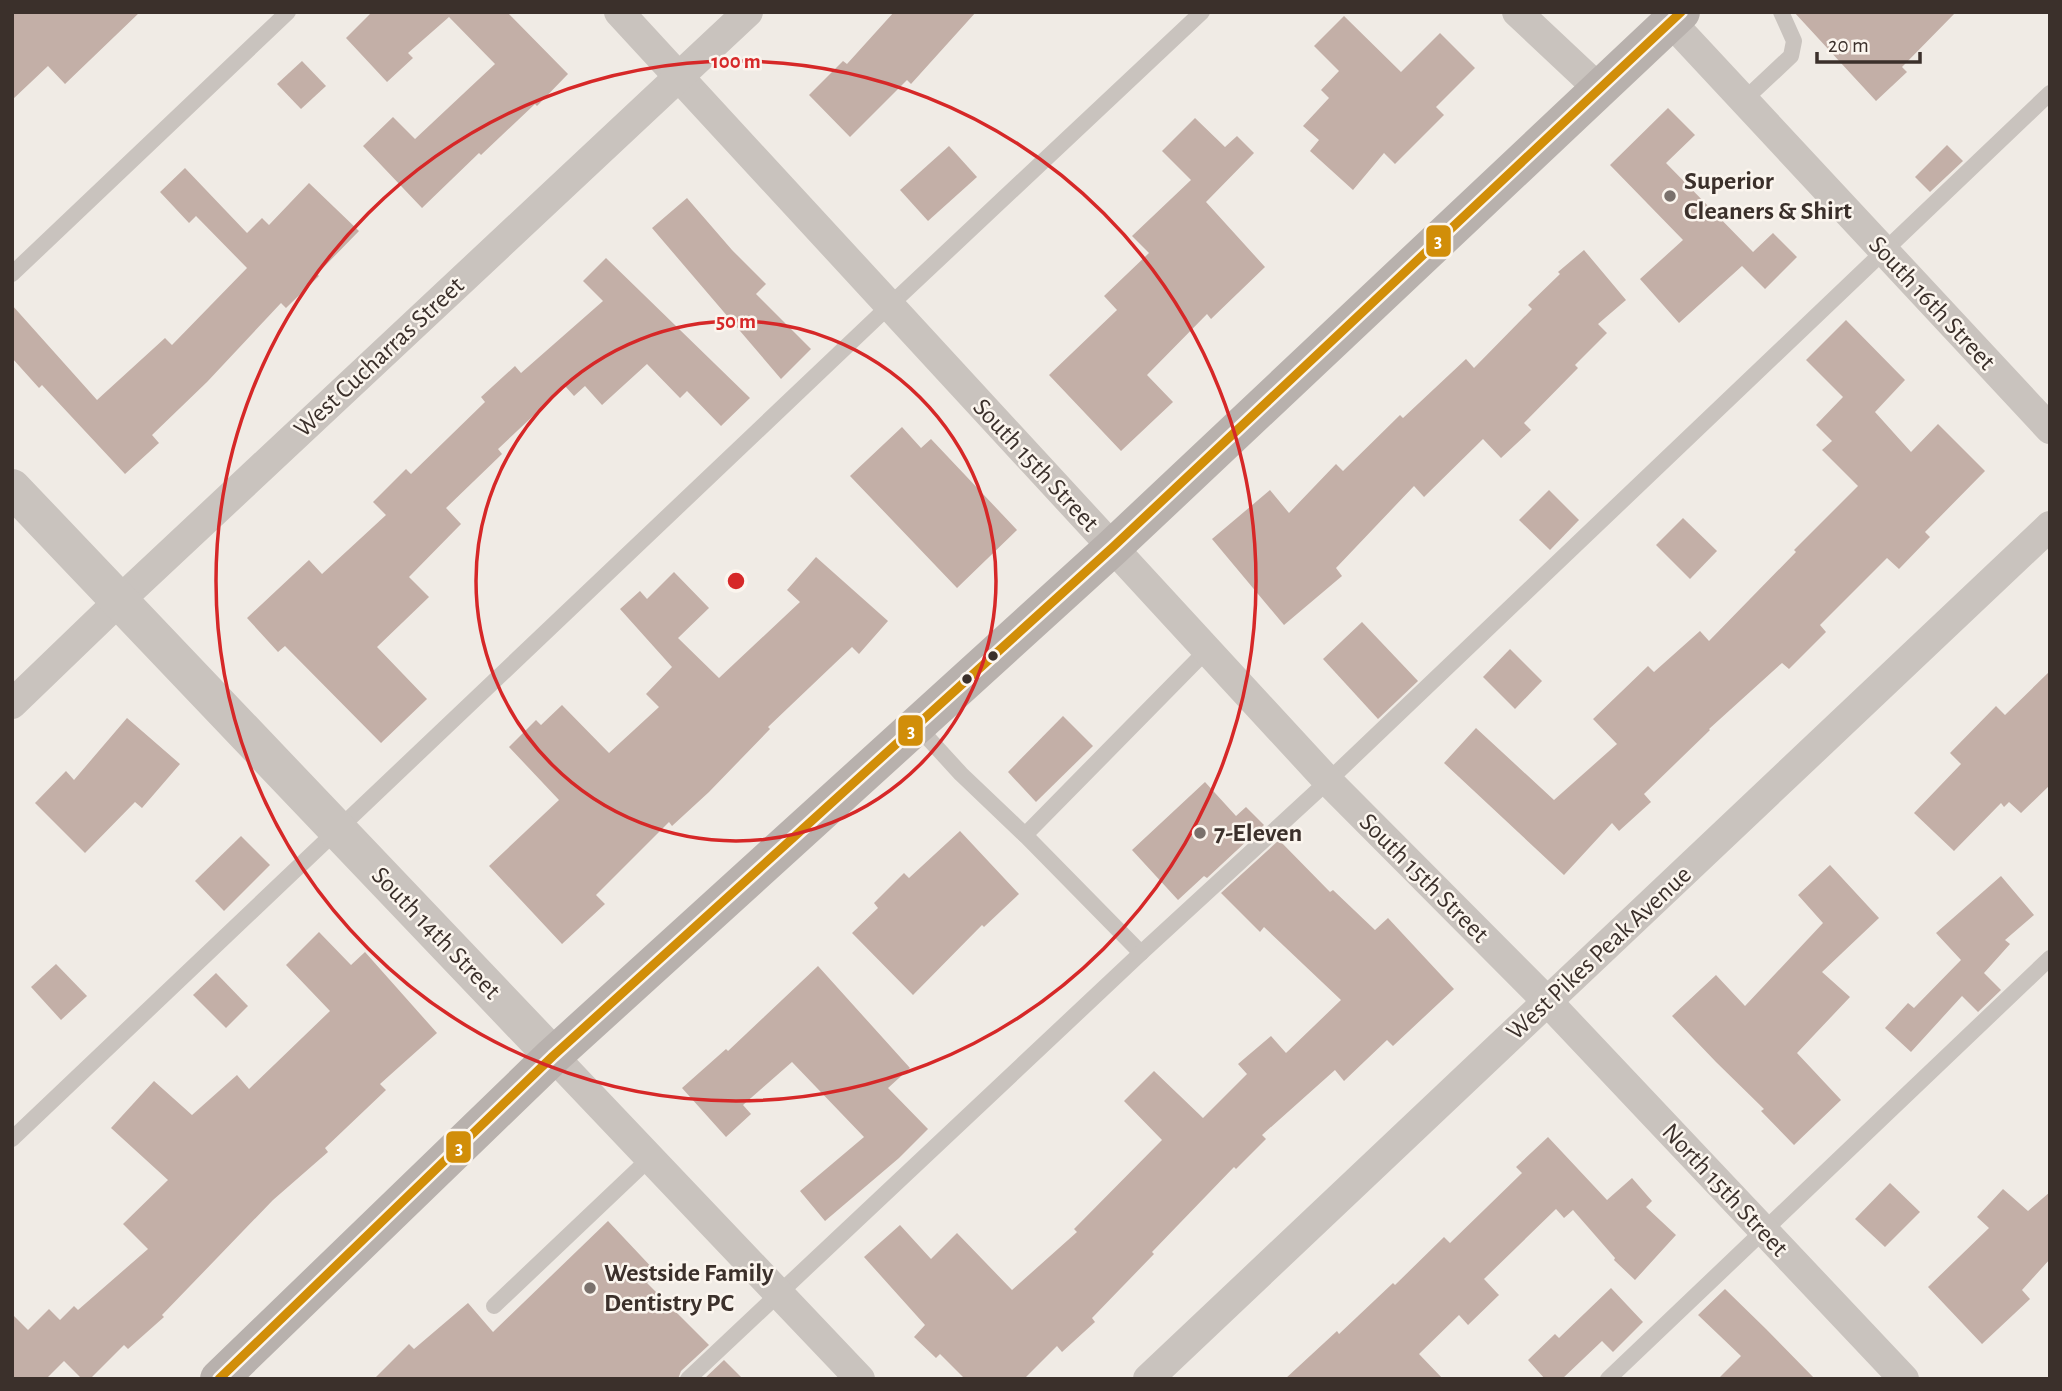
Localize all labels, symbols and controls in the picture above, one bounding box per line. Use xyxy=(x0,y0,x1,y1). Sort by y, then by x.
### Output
scale bar xyxy=(1817,21,1920,65)
text: 20 m xyxy=(1828,35,1869,56)
text: 100 m xyxy=(711,51,761,72)
place label: Superior Cleaners & Shirt xyxy=(1684,168,1852,224)
marker: Superior Cleaners & Shirt xyxy=(1662,188,1678,204)
line badge: 3 xyxy=(1425,224,1452,258)
street label: South 16th Street xyxy=(1864,231,2000,375)
text: 3 xyxy=(1434,232,1442,251)
street label: West Cucharras Street xyxy=(289,272,469,442)
text: 50 m xyxy=(716,311,756,332)
street label: South 15th Street xyxy=(968,394,1104,536)
centre of rings xyxy=(724,569,748,593)
unlabelled marker xyxy=(986,649,1000,663)
unlabelled marker xyxy=(960,672,974,686)
line badge: 3 xyxy=(897,714,924,747)
text: 3 xyxy=(907,722,915,741)
street label: South 15th Street xyxy=(1354,808,1494,948)
place label: 7-Eleven xyxy=(1214,820,1302,846)
marker: 7-Eleven xyxy=(1192,825,1208,841)
street label: West Pikes Peak Avenue xyxy=(1502,861,1696,1045)
street label: South 14th Street xyxy=(367,862,505,1004)
street label: North 15th Street xyxy=(1657,1118,1793,1262)
line badge: 3 xyxy=(445,1130,472,1164)
text: 3 xyxy=(455,1139,463,1158)
place label: Westside Family Dentistry PC xyxy=(604,1260,774,1316)
marker: Westside Family Dentistry PC xyxy=(582,1280,598,1296)

